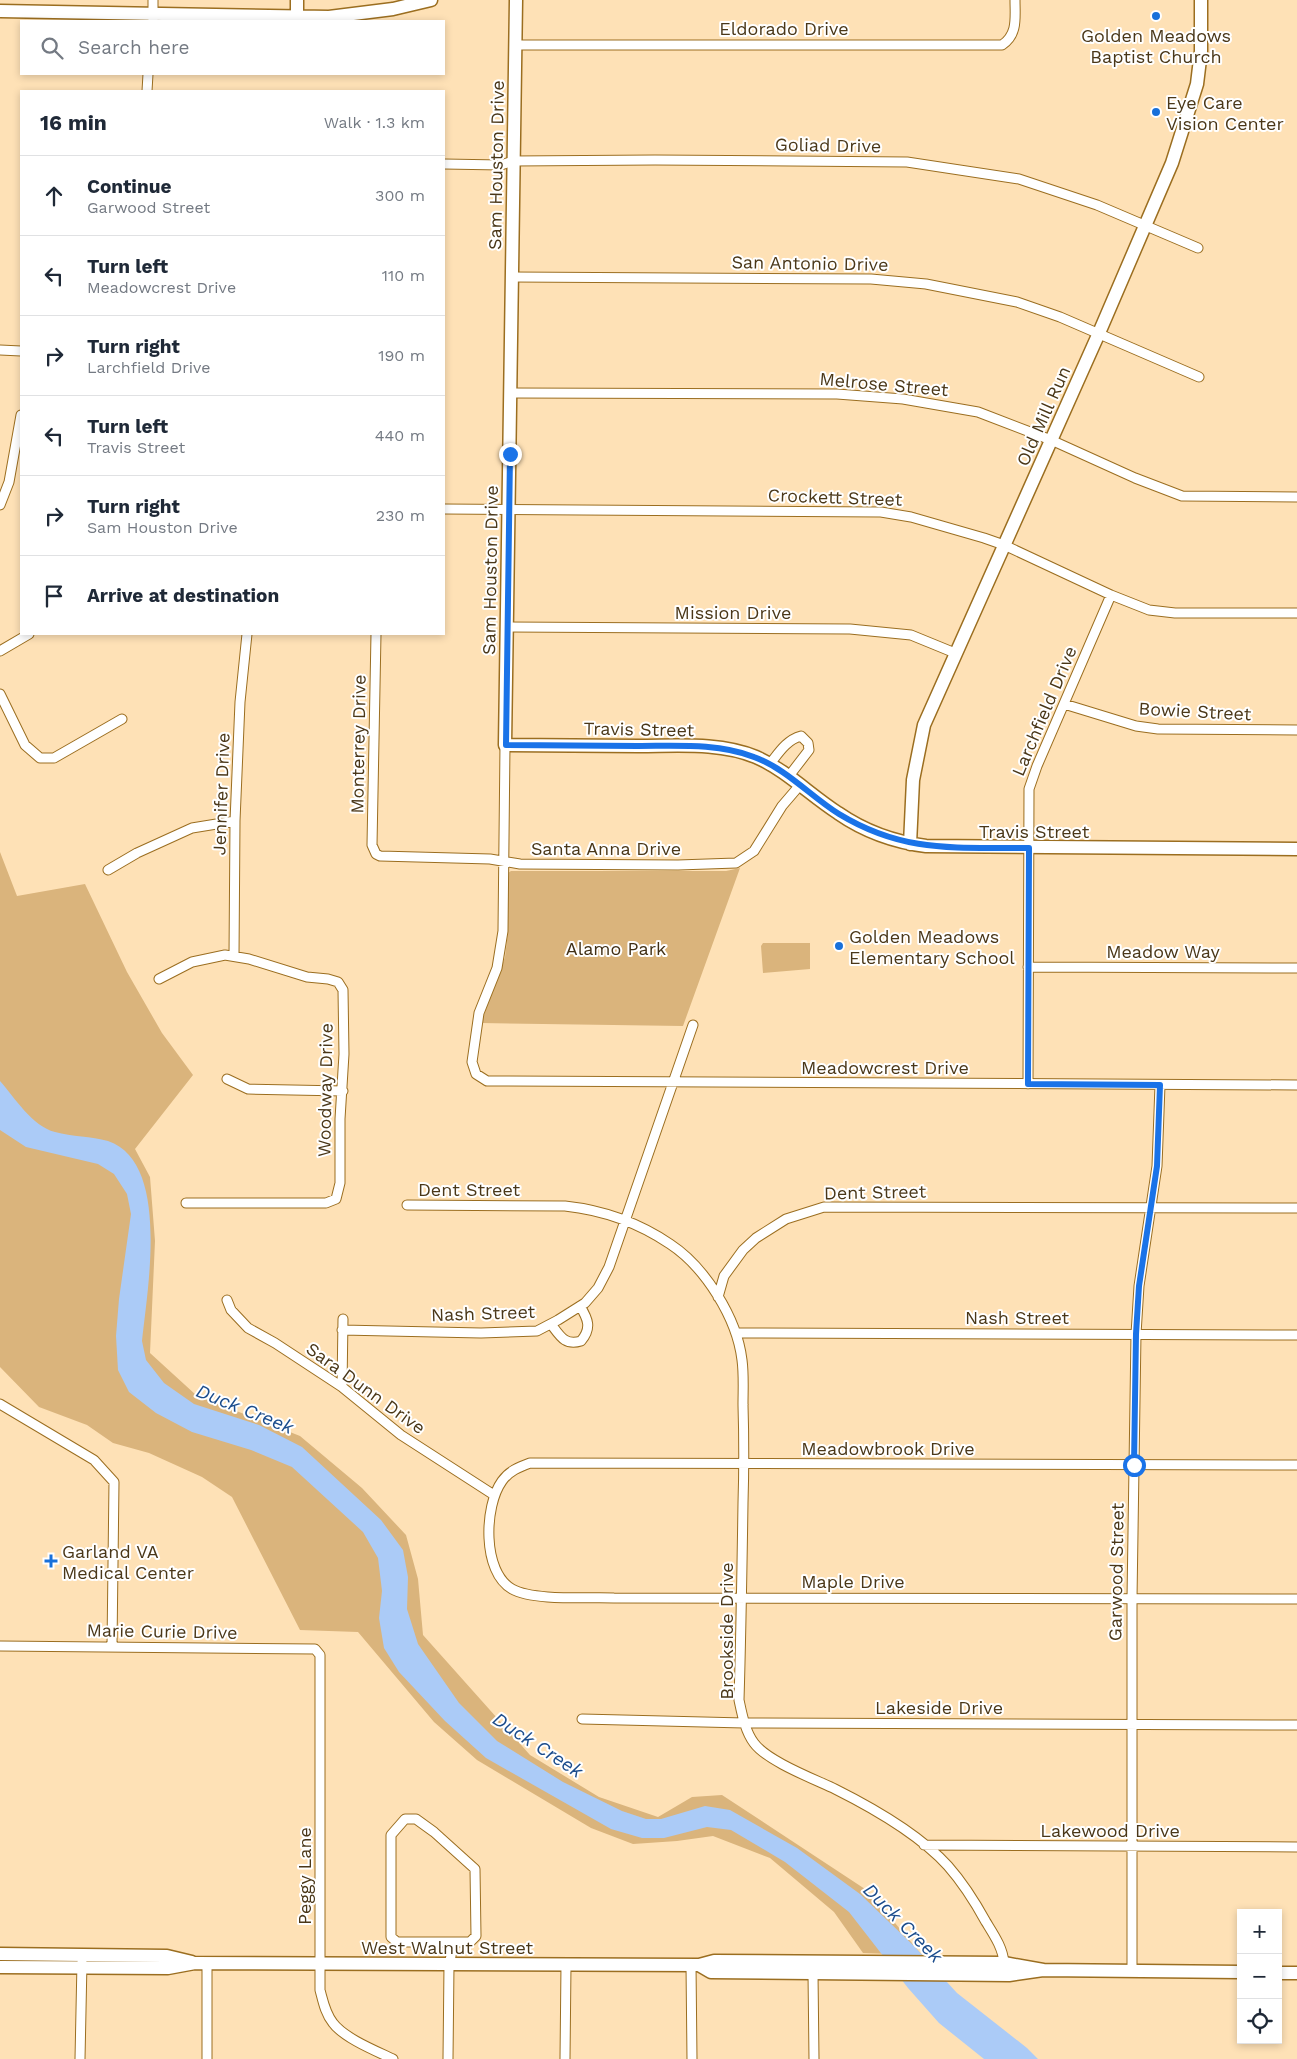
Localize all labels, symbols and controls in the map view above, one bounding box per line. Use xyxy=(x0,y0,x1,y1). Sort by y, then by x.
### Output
marker: Golden Meadows Baptist Church xyxy=(1150,10,1162,22)
street label: Eldorado Drive xyxy=(719,18,849,39)
search box xyxy=(20,20,445,75)
place label: Golden Meadows Baptist Church xyxy=(1081,25,1231,67)
icon: search xyxy=(38,34,66,62)
text: Search here xyxy=(78,36,189,59)
street label: Sam Houston Drive xyxy=(484,80,508,250)
place label: Eye Care Vision Center xyxy=(1166,92,1284,134)
marker: Eye Care Vision Center xyxy=(1150,106,1162,118)
text: 16 min xyxy=(40,110,107,135)
text: Walk · 1.3 km xyxy=(324,113,425,132)
street label: Goliad Drive xyxy=(775,134,881,156)
text: Continue xyxy=(87,175,171,198)
icon: ahead xyxy=(40,182,68,210)
text: 300 m xyxy=(375,186,425,205)
text: Garwood Street xyxy=(87,198,210,217)
street label: San Antonio Drive xyxy=(731,251,889,275)
text: Turn left xyxy=(87,255,168,278)
icon: left xyxy=(40,262,68,290)
text: 110 m xyxy=(382,266,425,285)
text: Meadowcrest Drive xyxy=(87,278,236,297)
text: Turn right xyxy=(87,335,180,358)
icon: right xyxy=(40,342,68,370)
text: 190 m xyxy=(378,346,425,365)
text: Larchfield Drive xyxy=(87,358,211,377)
street label: Old Mill Run xyxy=(1012,363,1074,469)
street label: Melrose Street xyxy=(819,368,950,400)
text: Turn left xyxy=(87,415,168,438)
icon: left xyxy=(40,422,68,450)
text: 440 m xyxy=(375,426,425,445)
text: Travis Street xyxy=(87,438,185,457)
route end xyxy=(499,443,522,466)
street label: Crockett Street xyxy=(767,484,903,510)
street label: Sam Houston Drive xyxy=(478,485,502,655)
text: Turn right xyxy=(87,495,180,518)
icon: right xyxy=(40,502,68,530)
text: 230 m xyxy=(376,506,425,525)
text: Sam Houston Drive xyxy=(87,518,238,537)
icon: arrive xyxy=(40,582,68,610)
text: Arrive at destination xyxy=(87,584,279,607)
street label: Mission Drive xyxy=(675,602,791,623)
street label: Larchfield Drive xyxy=(1007,643,1081,779)
street label: Monterrey Drive xyxy=(346,674,370,814)
street label: Bowie Street xyxy=(1138,698,1252,724)
street label: Travis Street xyxy=(584,718,695,740)
street label: Jennifer Drive xyxy=(208,732,234,856)
street label: Travis Street xyxy=(979,821,1090,842)
street label: Santa Anna Drive xyxy=(531,838,681,859)
place label: Golden Meadows Elementary School xyxy=(849,926,1015,968)
park label: Alamo Park xyxy=(566,938,666,959)
marker: Golden Meadows Elementary School xyxy=(833,940,845,952)
street label: Meadow Way xyxy=(1106,941,1220,962)
street label: Woodway Drive xyxy=(313,1023,337,1157)
street label: Meadowcrest Drive xyxy=(801,1057,969,1078)
street label: Dent Street xyxy=(418,1179,521,1200)
street label: Dent Street xyxy=(824,1181,927,1203)
street label: Nash Street xyxy=(431,1301,536,1325)
street label: Nash Street xyxy=(965,1307,1070,1328)
street label: Sara Dunn Drive xyxy=(302,1338,430,1438)
water label: Duck Creek xyxy=(193,1379,298,1439)
street label: Meadowbrook Drive xyxy=(801,1438,975,1459)
route start xyxy=(1123,1454,1146,1477)
street label: Garwood Street xyxy=(1104,1502,1128,1641)
place label: Garland VA Medical Center xyxy=(62,1541,194,1583)
marker: Garland VA Medical Center xyxy=(44,1554,58,1568)
street label: Brookside Drive xyxy=(716,1562,737,1700)
street label: Maple Drive xyxy=(801,1571,905,1592)
street label: Marie Curie Drive xyxy=(86,1619,238,1643)
street label: Lakeside Drive xyxy=(875,1697,1003,1718)
water label: Duck Creek xyxy=(488,1707,588,1783)
street label: Lakewood Drive xyxy=(1040,1820,1180,1841)
street label: Peggy Lane xyxy=(294,1827,315,1925)
water label: Duck Creek xyxy=(858,1878,948,1968)
map controls xyxy=(1237,1909,1282,2044)
button: + xyxy=(1237,1909,1282,1954)
street label: West Walnut Street xyxy=(361,1937,534,1958)
button: − xyxy=(1237,1954,1282,1999)
button: locate xyxy=(1237,1999,1282,2044)

